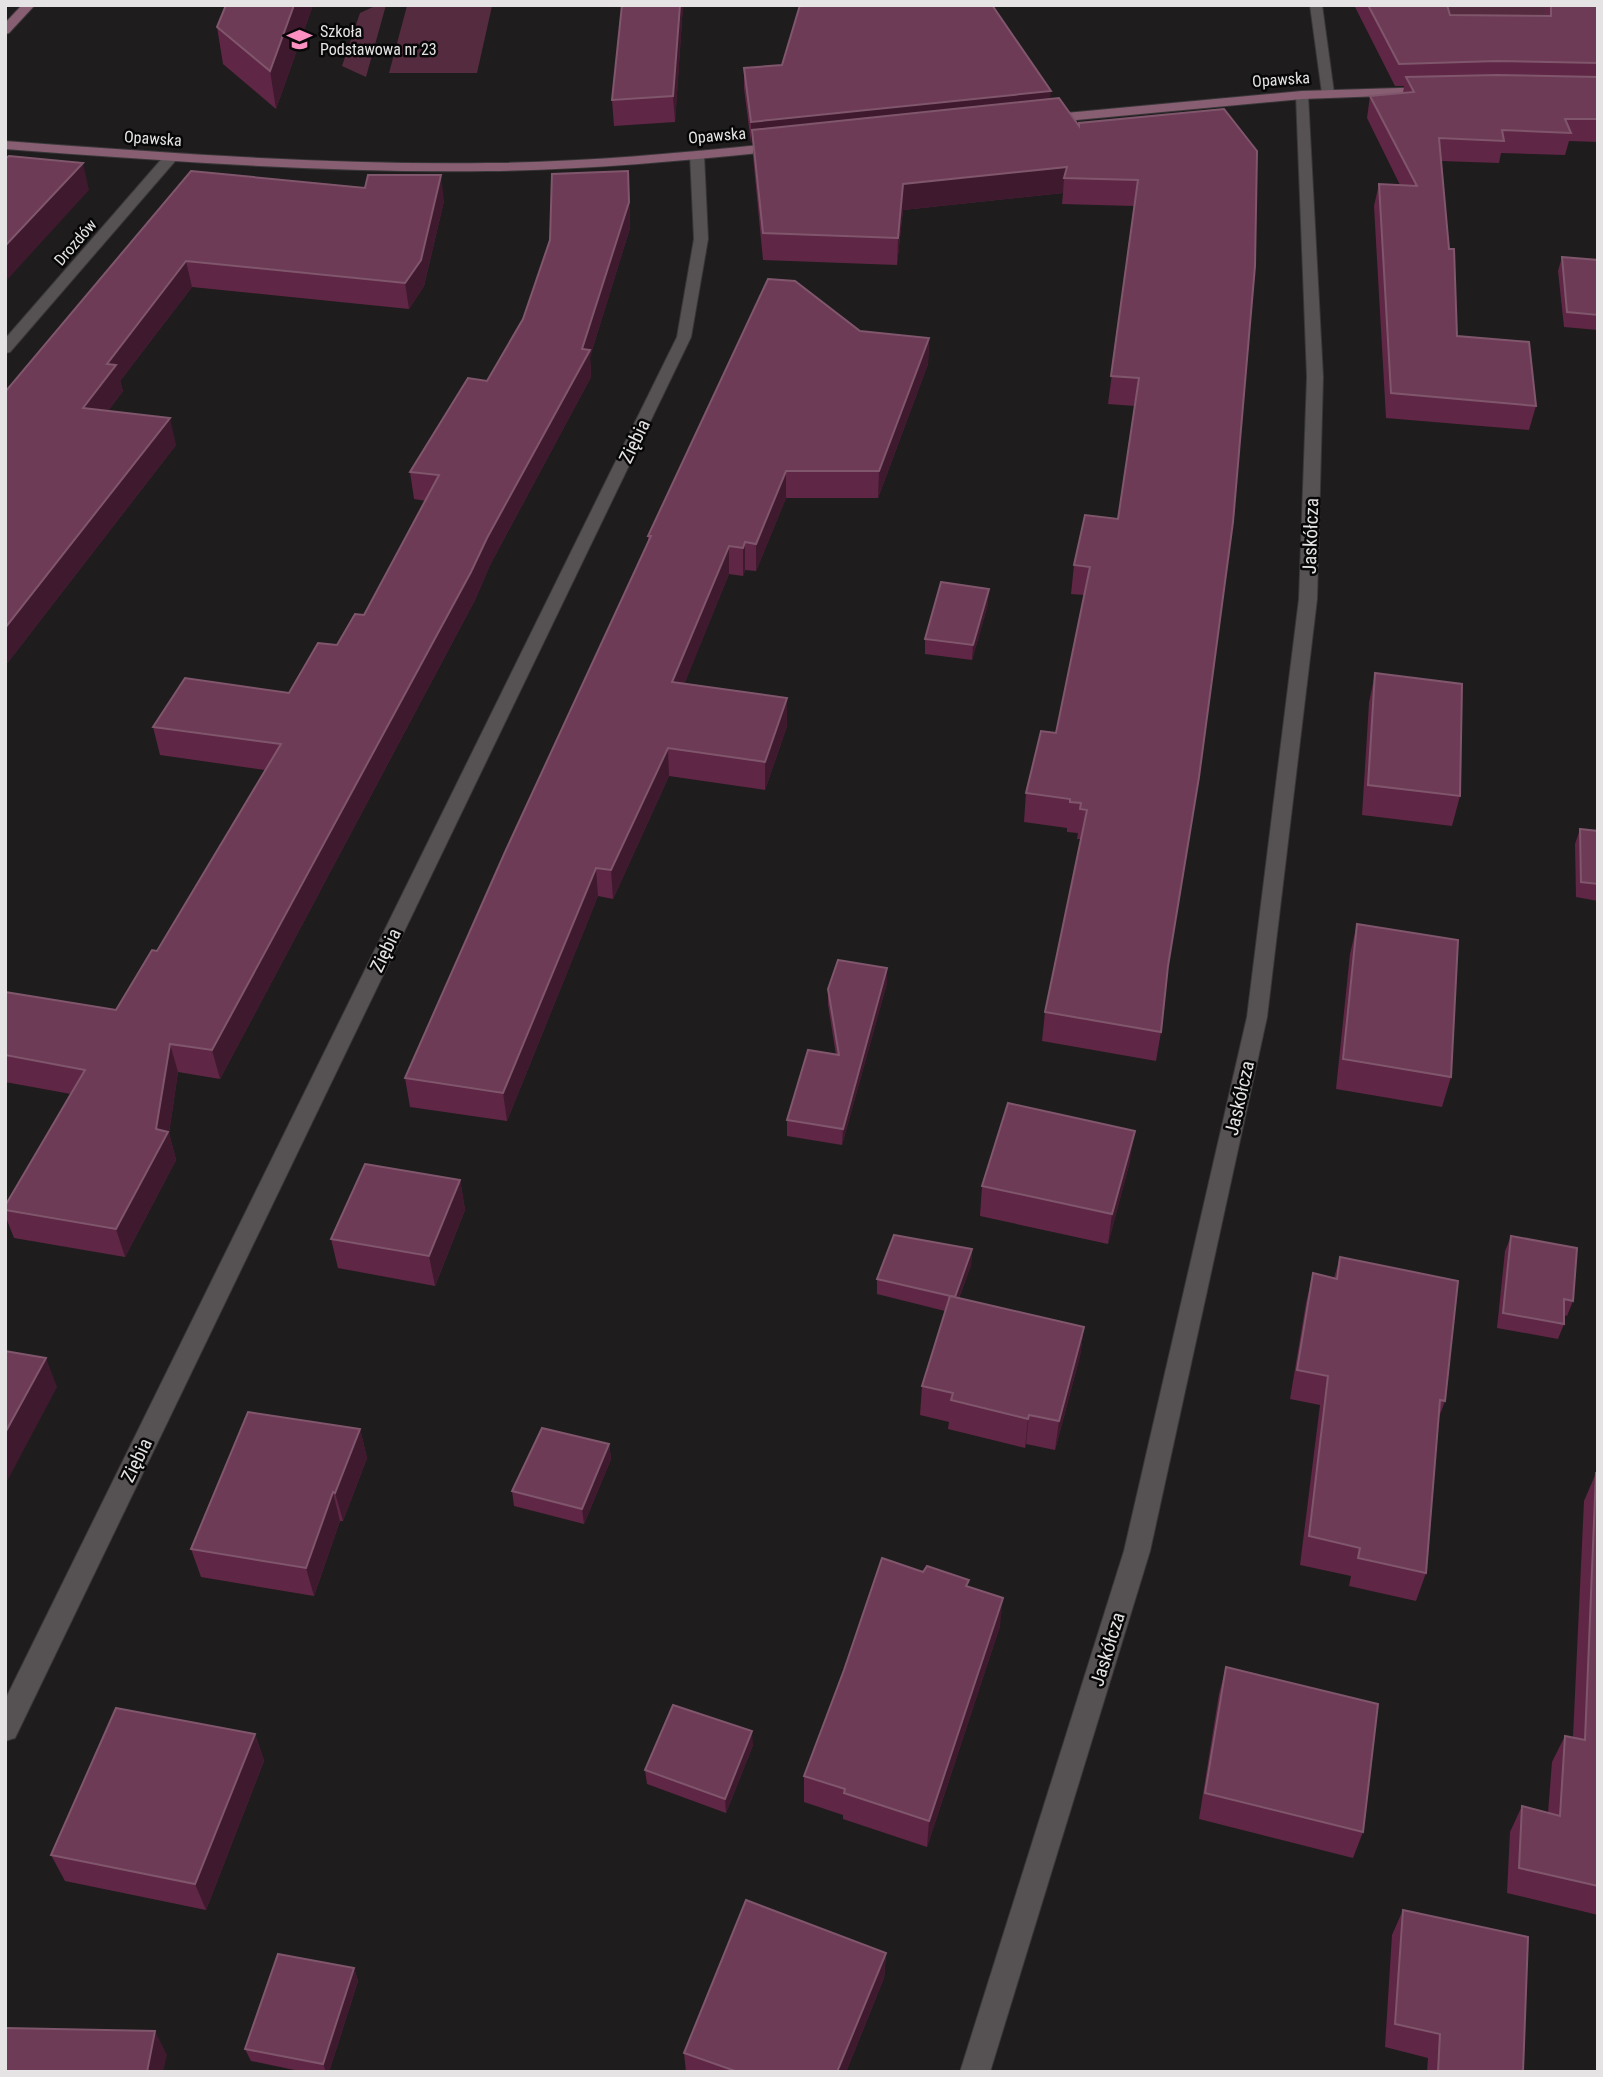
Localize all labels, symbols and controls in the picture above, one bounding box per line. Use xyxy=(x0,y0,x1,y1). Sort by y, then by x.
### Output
place label: Szkoła Podstawowa nr 23 xyxy=(320,22,437,59)
school or university icon: Szkoła Podstawowa nr 23 xyxy=(286,26,314,54)
street label: Opawska xyxy=(1252,68,1311,91)
street label: Opawska xyxy=(687,124,747,147)
street label: Opawska xyxy=(123,127,182,150)
street label: Drozdów xyxy=(50,215,101,269)
street label: Ziębia xyxy=(614,415,655,467)
street label: Jaskółcza xyxy=(1298,498,1323,574)
street label: Ziębia xyxy=(365,924,406,976)
street label: Jaskółcza xyxy=(1220,1058,1259,1138)
street label: Ziębia xyxy=(116,1434,157,1486)
street label: Jaskółcza xyxy=(1085,1609,1130,1689)

